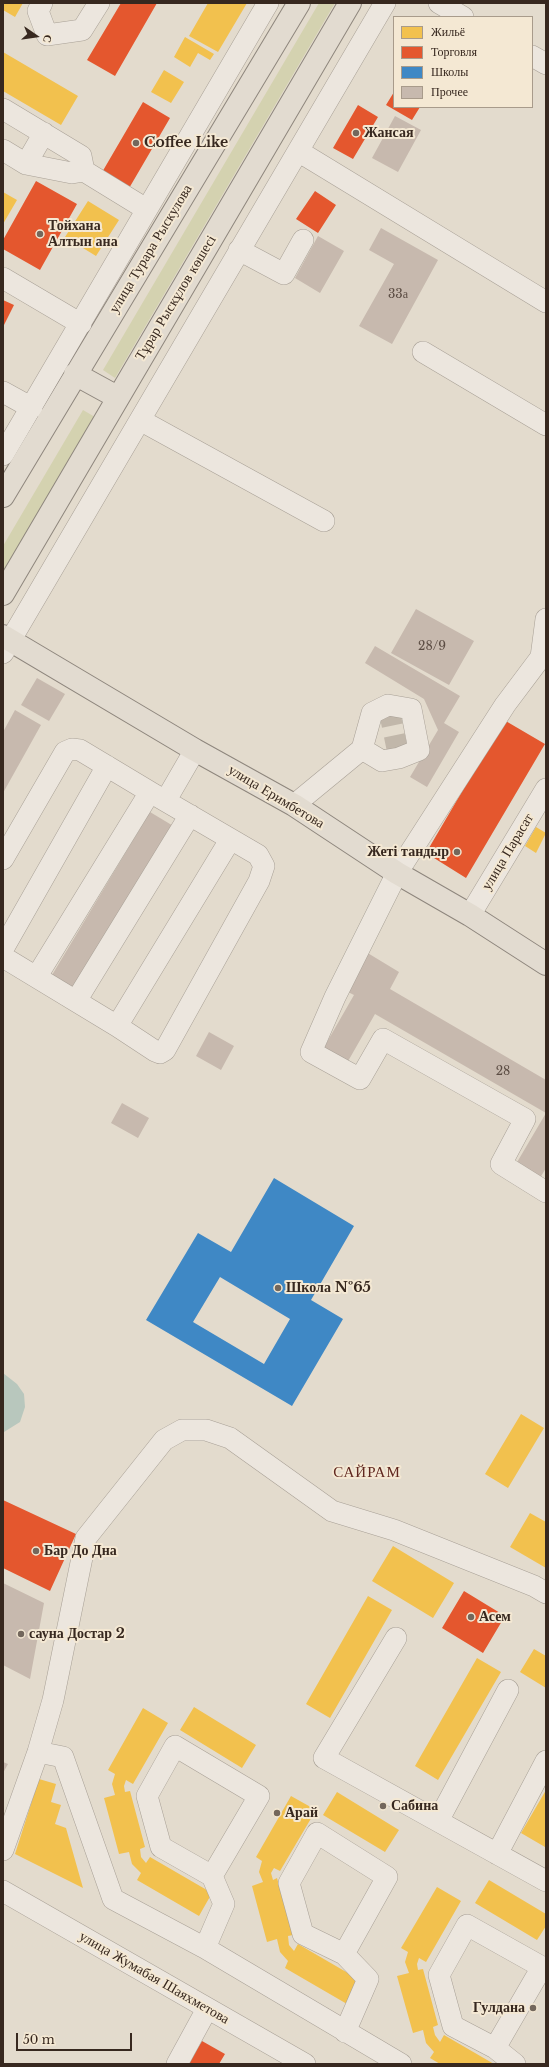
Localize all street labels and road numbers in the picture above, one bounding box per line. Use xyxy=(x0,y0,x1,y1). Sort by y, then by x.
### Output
street label: улица Турара Рыскулова xyxy=(106,182,196,316)
street label: Тұрар Рыскұлов көшесі xyxy=(132,232,220,364)
street label: улица Еримбетова xyxy=(225,762,327,832)
street label: улица Парасат xyxy=(479,811,537,893)
street label: улица Жумабая Шаяхметова xyxy=(76,1928,232,2028)

